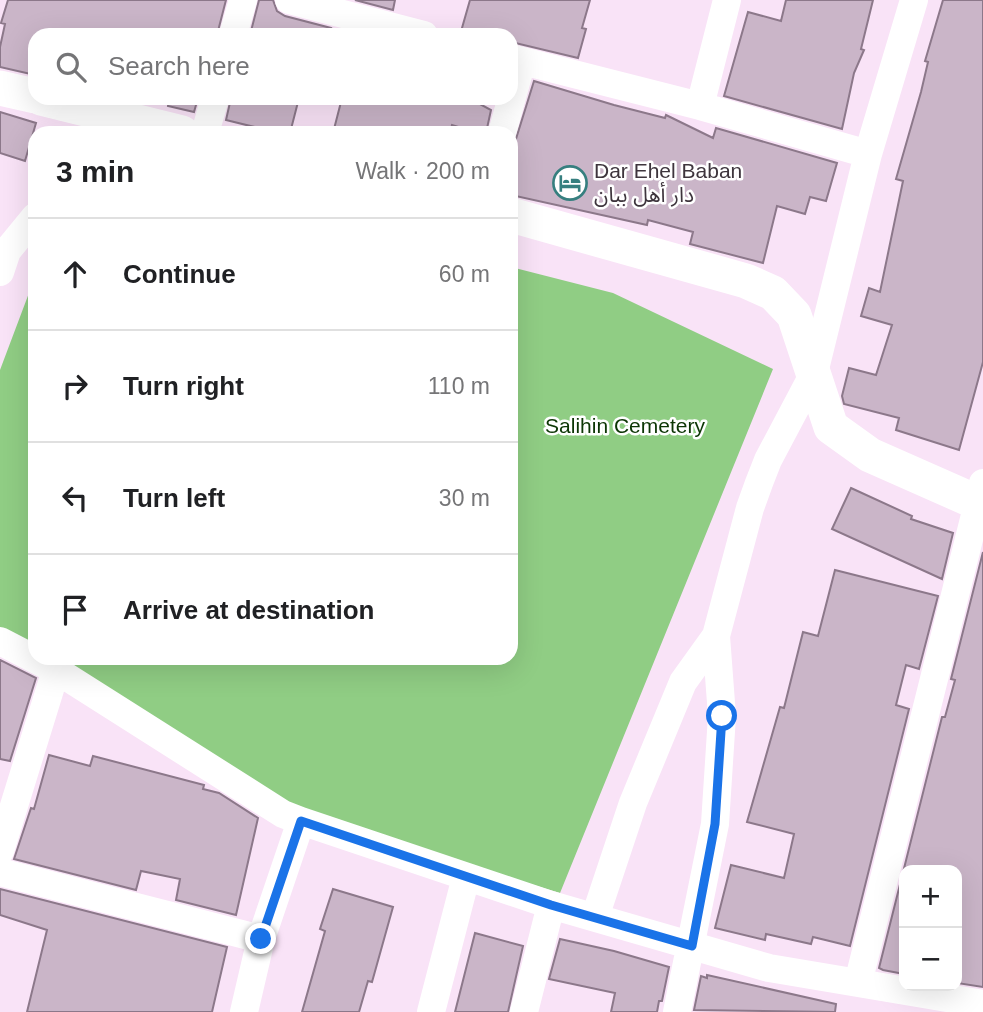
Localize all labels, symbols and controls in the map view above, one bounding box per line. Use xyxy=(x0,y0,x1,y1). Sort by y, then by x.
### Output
search box xyxy=(28,28,518,105)
icon: search xyxy=(52,48,90,86)
text: Search here xyxy=(108,51,250,81)
text: 3 min xyxy=(56,155,134,188)
text: Walk · 200 m xyxy=(355,158,490,184)
place label: Dar Ehel Baban دار أهل ببان xyxy=(594,159,742,207)
hotel icon: Dar Ehel Baban دار أهل ببان xyxy=(551,164,589,202)
icon: ahead xyxy=(56,255,94,293)
text: Continue xyxy=(123,259,236,289)
text: 60 m xyxy=(439,261,490,287)
icon: right xyxy=(56,367,94,405)
text: Turn right xyxy=(123,371,244,401)
text: 110 m xyxy=(428,373,490,399)
park label: Salihin Cemetery xyxy=(545,414,705,437)
icon: left xyxy=(56,479,94,517)
text: Turn left xyxy=(123,483,225,513)
text: 30 m xyxy=(439,485,490,511)
icon: arrive xyxy=(56,591,94,629)
text: Arrive at destination xyxy=(123,595,374,625)
route start xyxy=(706,700,737,731)
map controls xyxy=(899,865,962,991)
button: + xyxy=(899,865,962,928)
route end xyxy=(245,923,276,954)
button: − xyxy=(899,928,962,991)

